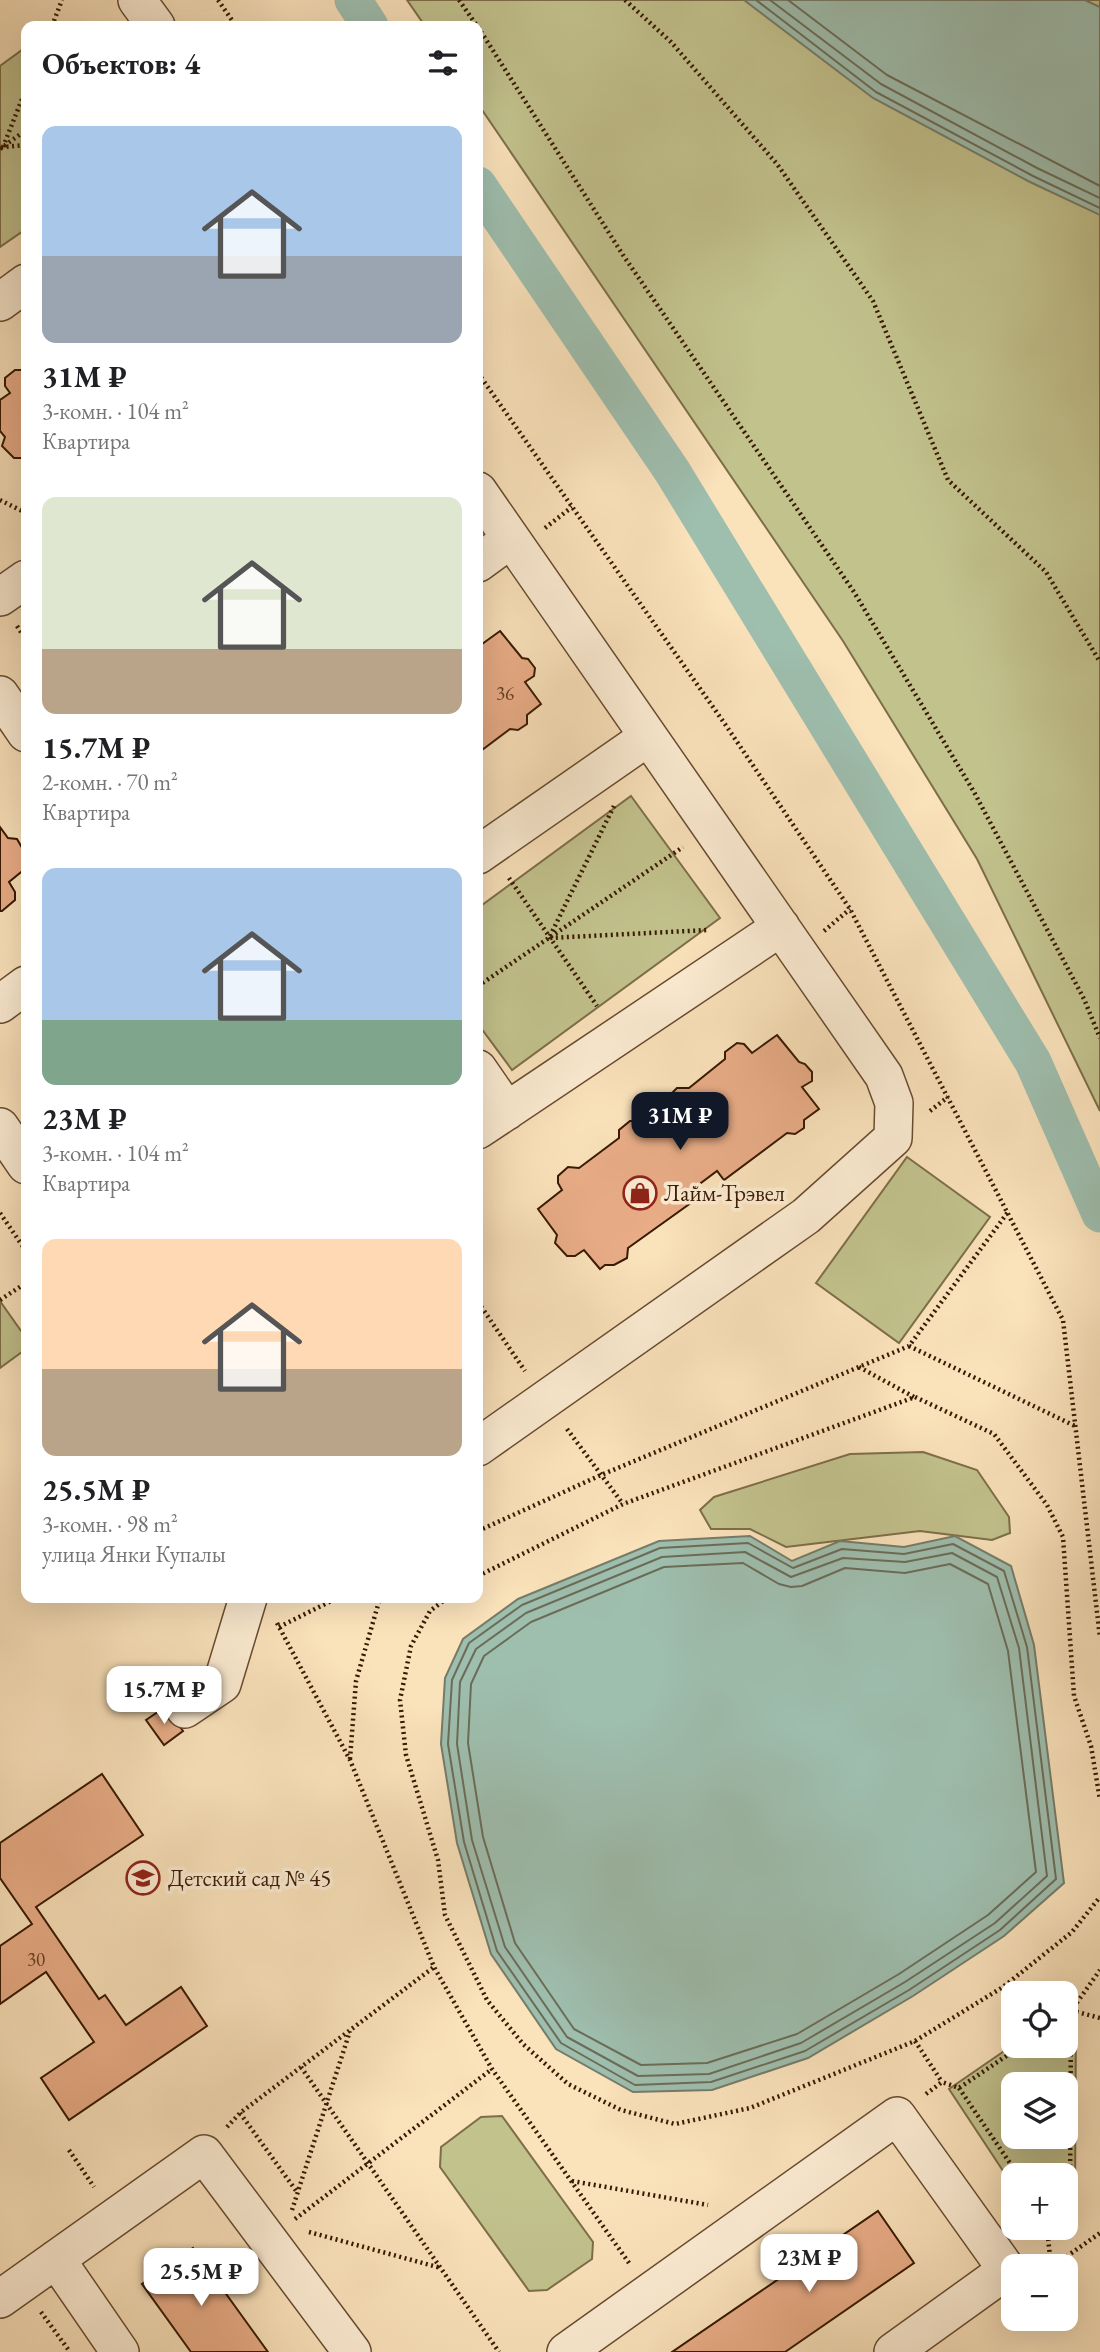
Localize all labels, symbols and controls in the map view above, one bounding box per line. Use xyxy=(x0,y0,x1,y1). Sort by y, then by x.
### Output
text: Объектов: 4 xyxy=(42,44,200,83)
icon: filters xyxy=(424,44,462,82)
icon: home xyxy=(189,171,315,297)
text: 31M ₽ xyxy=(42,357,127,396)
text: 3-комн. · 104 m² xyxy=(42,396,189,426)
text: Квартира xyxy=(42,426,130,456)
icon: home xyxy=(189,542,315,668)
house number: 36 xyxy=(496,681,514,706)
text: 15.7M ₽ xyxy=(42,728,150,767)
text: 2-комн. · 70 m² xyxy=(42,767,178,797)
text: Квартира xyxy=(42,797,130,827)
icon: home xyxy=(189,913,315,1039)
pin: 31M ₽ xyxy=(631,1092,729,1152)
text: 23M ₽ xyxy=(42,1099,127,1138)
text: 31M ₽ xyxy=(647,1100,713,1130)
text: 3-комн. · 104 m² xyxy=(42,1138,189,1168)
text: Квартира xyxy=(42,1168,130,1198)
shop icon: Лайм-Трэвел xyxy=(621,1174,659,1212)
place label: Лайм-Трэвел xyxy=(664,1178,785,1208)
icon: home xyxy=(189,1284,315,1410)
text: 25.5M ₽ xyxy=(42,1470,150,1509)
text: 3-комн. · 98 m² xyxy=(42,1509,178,1539)
text: улица Янки Купалы xyxy=(42,1539,226,1569)
pin: 15.7M ₽ xyxy=(99,1666,229,1726)
text: 15.7M ₽ xyxy=(123,1674,205,1704)
school or university icon: Детский сад № 45 xyxy=(124,1859,162,1897)
place label: Детский сад № 45 xyxy=(168,1863,331,1893)
house number: 30 xyxy=(27,1947,45,1972)
map controls xyxy=(1001,1981,1078,2331)
button: locate xyxy=(1001,1981,1078,2058)
button: layers xyxy=(1001,2072,1078,2149)
button: + xyxy=(1001,2163,1078,2240)
pin: 23M ₽ xyxy=(760,2234,858,2294)
text: 23M ₽ xyxy=(776,2242,842,2272)
pin: 25.5M ₽ xyxy=(136,2248,266,2308)
button: − xyxy=(1001,2254,1078,2331)
text: 25.5M ₽ xyxy=(160,2256,242,2286)

